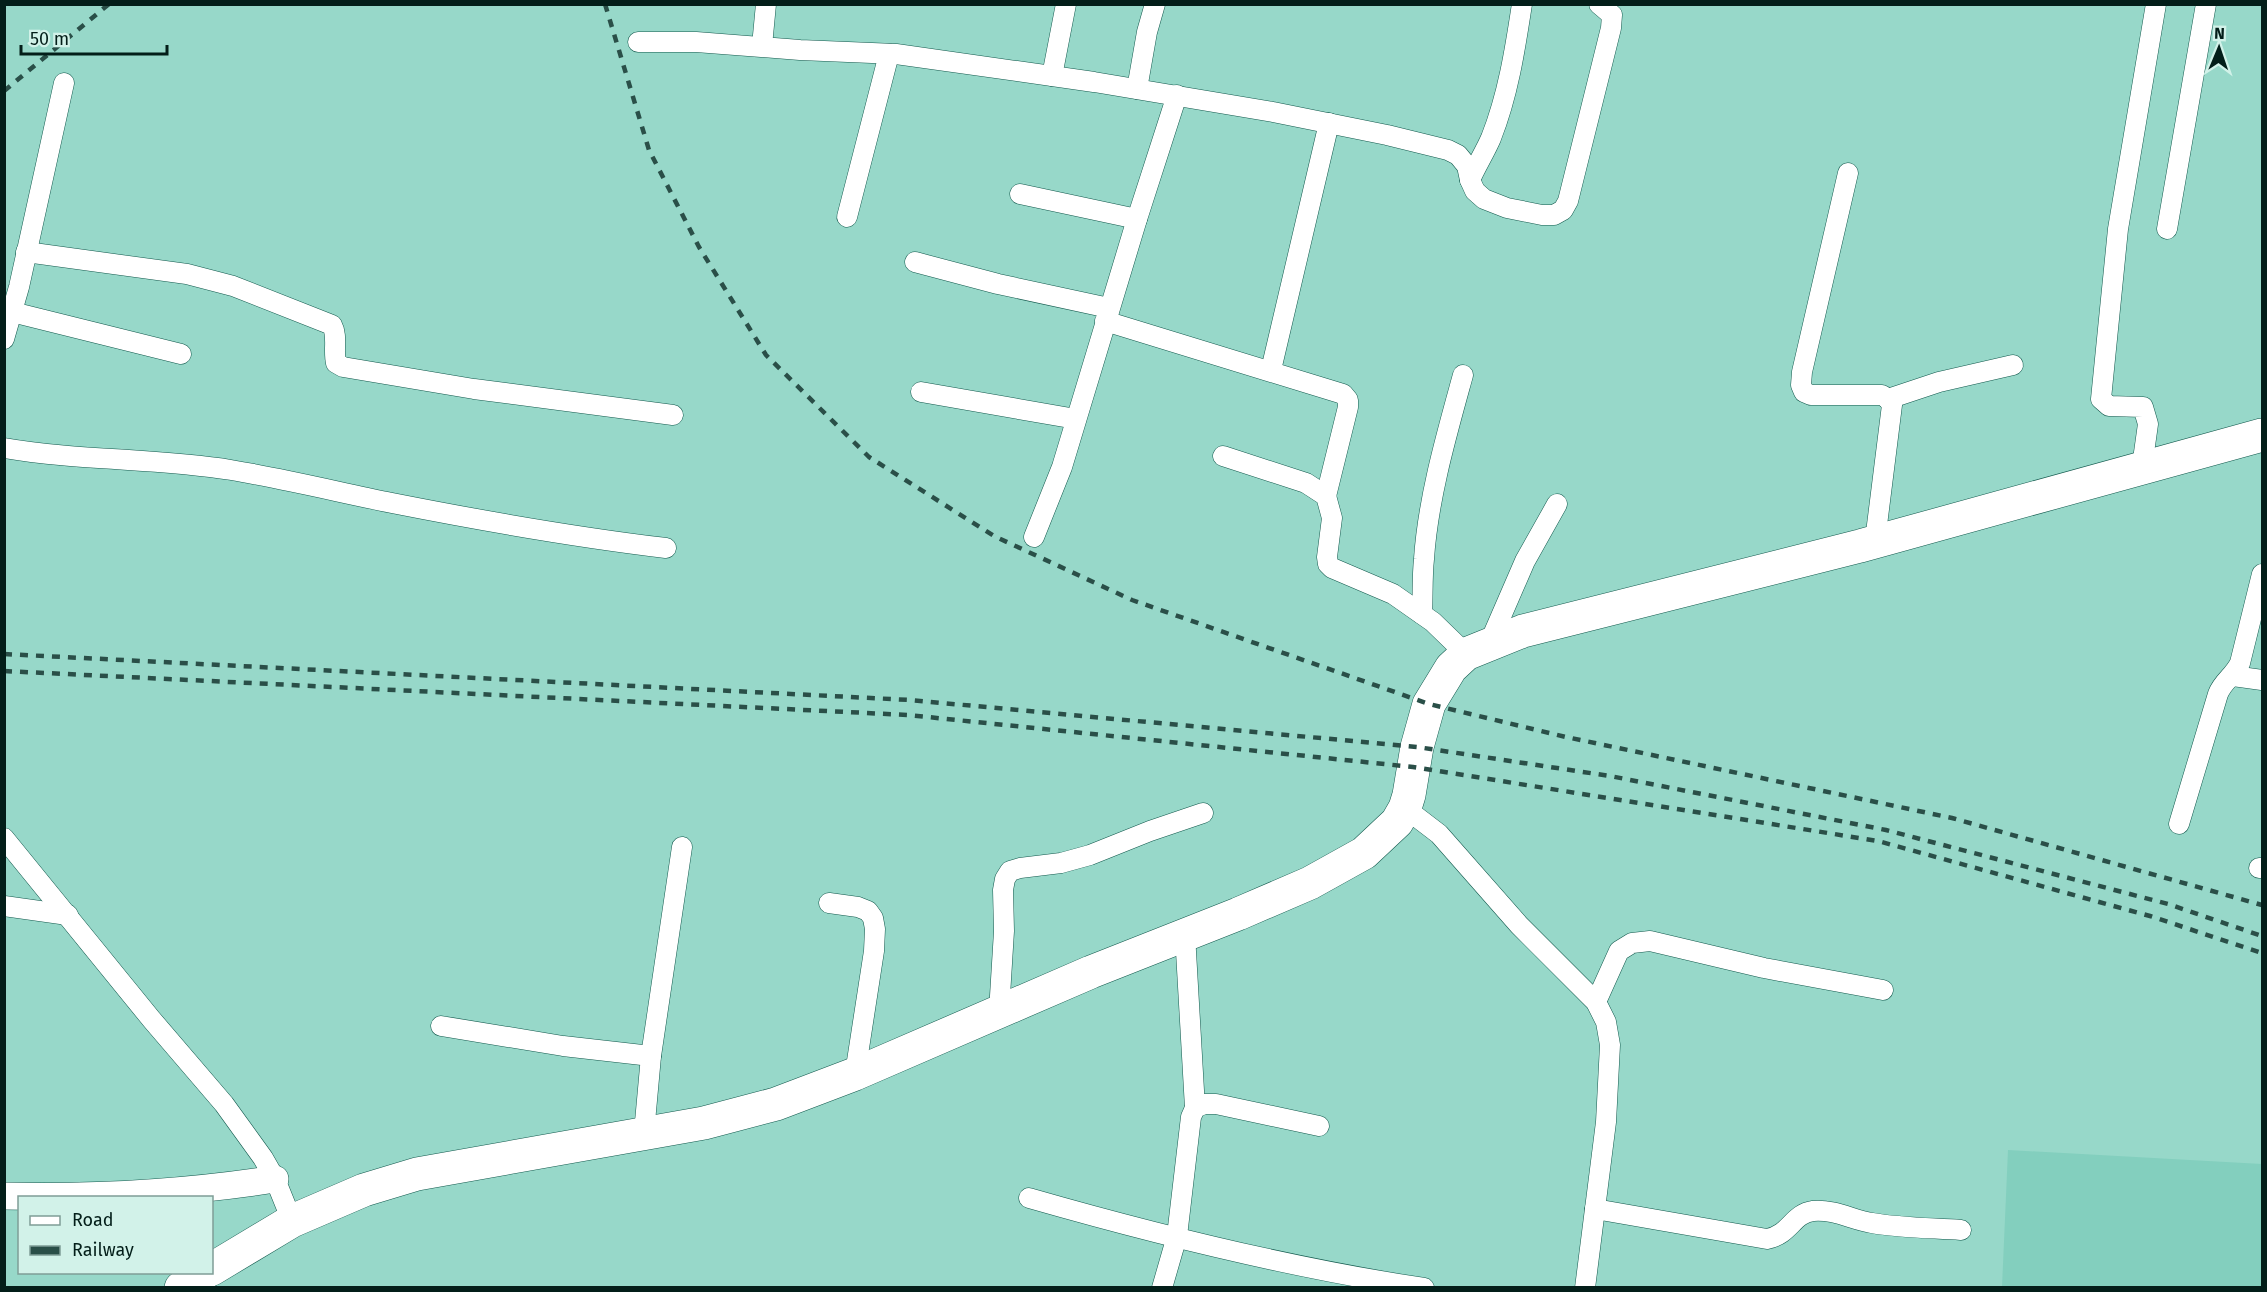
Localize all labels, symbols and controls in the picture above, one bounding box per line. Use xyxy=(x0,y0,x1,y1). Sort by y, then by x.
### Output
scale bar xyxy=(21,18,166,56)
north arrow xyxy=(2189,18,2249,78)
text: N xyxy=(2214,24,2225,43)
text: 50 m xyxy=(30,28,69,50)
legend xyxy=(18,1196,213,1274)
text: Road xyxy=(72,1209,114,1231)
text: Railway xyxy=(72,1239,134,1261)

